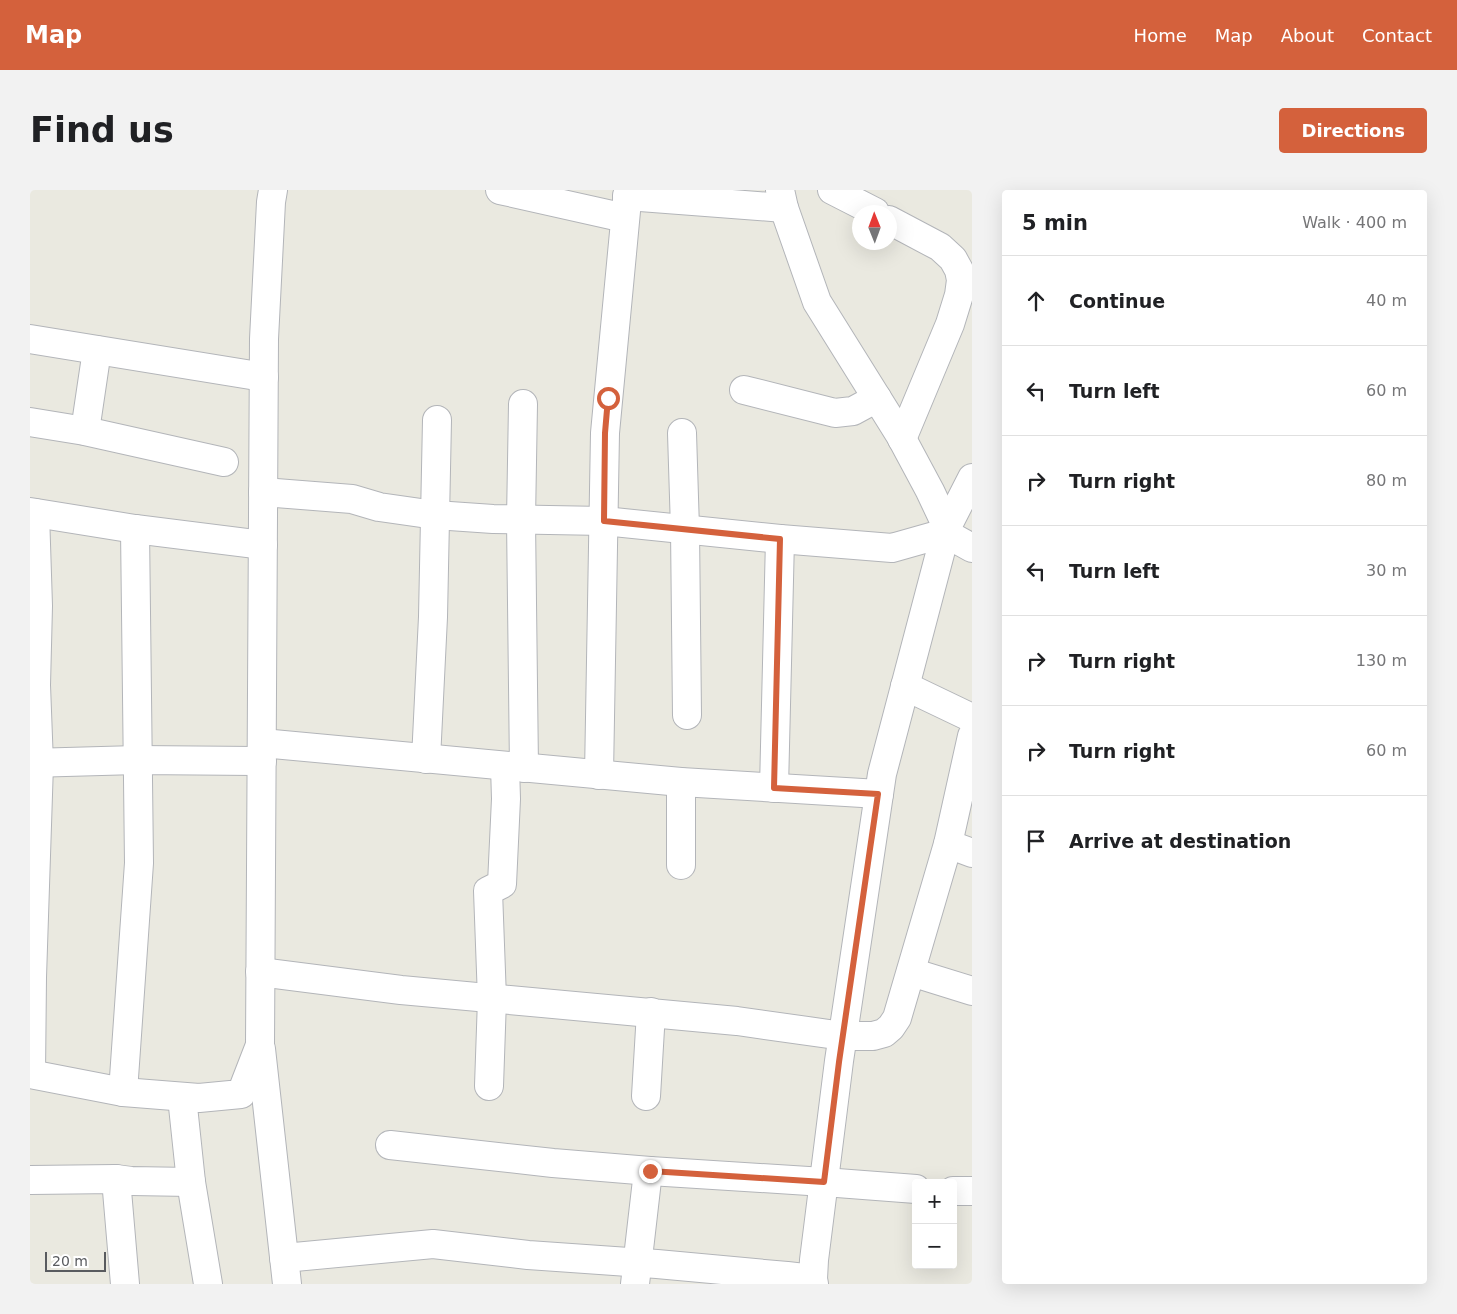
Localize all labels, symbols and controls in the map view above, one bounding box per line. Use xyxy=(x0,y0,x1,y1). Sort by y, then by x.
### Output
text: Map xyxy=(25,21,82,49)
text: Home xyxy=(1134,25,1187,46)
text: Map xyxy=(1215,25,1253,46)
text: About xyxy=(1281,25,1334,46)
text: Contact xyxy=(1362,25,1432,46)
button: Directions xyxy=(1279,108,1427,153)
text: Find us xyxy=(30,110,174,150)
north arrow xyxy=(852,205,897,250)
text: 5 min xyxy=(1022,211,1088,235)
text: Walk · 400 m xyxy=(1302,213,1407,232)
icon: ahead xyxy=(1022,287,1050,315)
text: Continue xyxy=(1069,290,1165,312)
text: 40 m xyxy=(1366,291,1407,310)
icon: left xyxy=(1022,377,1050,405)
text: Turn left xyxy=(1069,380,1160,402)
text: 60 m xyxy=(1366,381,1407,400)
route start xyxy=(597,387,620,410)
icon: right xyxy=(1022,467,1050,495)
text: Turn right xyxy=(1069,470,1175,492)
text: 80 m xyxy=(1366,471,1407,490)
icon: left xyxy=(1022,557,1050,585)
text: Turn left xyxy=(1069,560,1160,582)
text: 30 m xyxy=(1366,561,1407,580)
icon: right xyxy=(1022,647,1050,675)
text: Turn right xyxy=(1069,650,1175,672)
text: 130 m xyxy=(1356,651,1407,670)
icon: right xyxy=(1022,737,1050,765)
text: Turn right xyxy=(1069,740,1175,762)
text: 60 m xyxy=(1366,741,1407,760)
icon: arrive xyxy=(1022,827,1050,855)
text: Arrive at destination xyxy=(1069,830,1291,852)
route end xyxy=(639,1160,662,1183)
map controls xyxy=(912,1179,957,1269)
button: + xyxy=(912,1179,957,1224)
button: − xyxy=(912,1224,957,1269)
scale bar xyxy=(45,1249,106,1272)
text: 20 m xyxy=(52,1253,88,1269)

